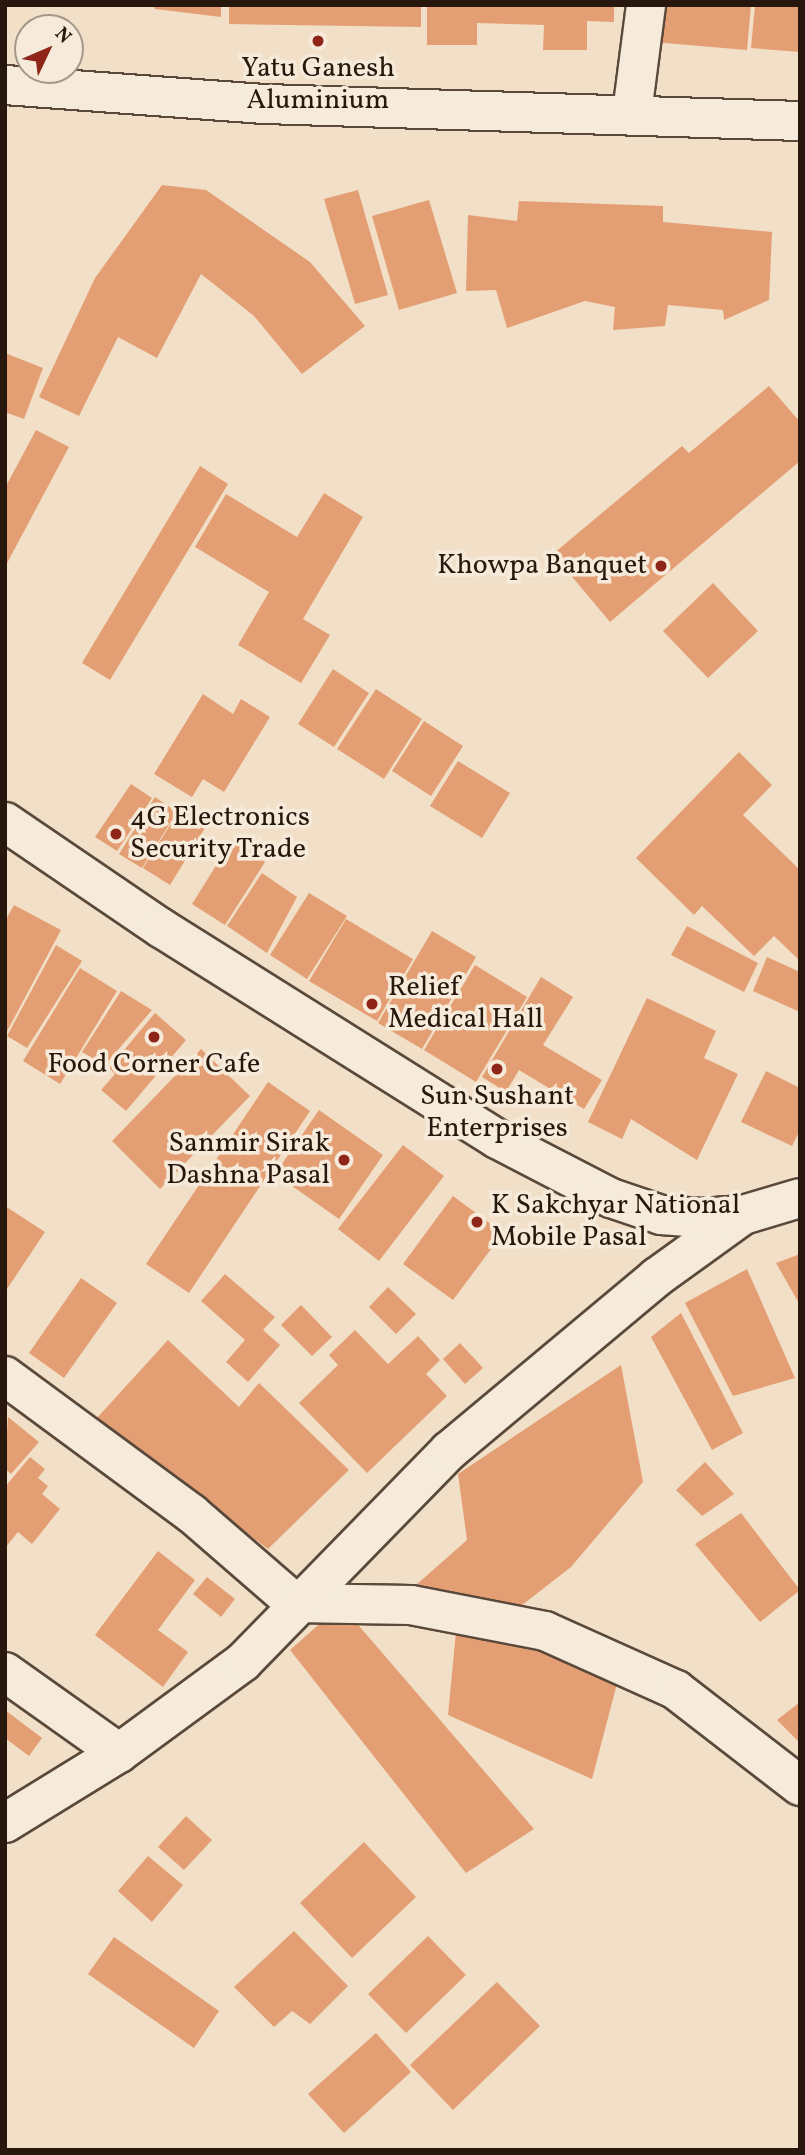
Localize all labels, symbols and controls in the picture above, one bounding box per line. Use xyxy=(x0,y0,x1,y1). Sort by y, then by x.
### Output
north arrow xyxy=(14,14,84,84)
text: N xyxy=(49,22,77,50)
marker: Yatu Ganesh Aluminium xyxy=(310,33,326,49)
place label: Yatu Ganesh Aluminium xyxy=(241,52,395,118)
place label: Khowpa Banquet xyxy=(437,549,647,583)
marker: Khowpa Banquet xyxy=(653,558,669,574)
place label: 4G Electronics Security Trade xyxy=(130,801,310,867)
marker: 4G Electronics Security Trade xyxy=(108,826,124,842)
place label: Relief Medical Hall xyxy=(388,971,543,1037)
marker: Relief Medical Hall xyxy=(362,994,382,1014)
marker: Food Corner Cafe xyxy=(146,1029,162,1045)
place label: Food Corner Cafe xyxy=(48,1048,260,1082)
marker: Sun Sushant Enterprises xyxy=(489,1061,505,1077)
place label: Sun Sushant Enterprises xyxy=(420,1080,574,1146)
place label: Sanmir Sirak Dashna Pasal xyxy=(166,1127,330,1193)
marker: Sanmir Sirak Dashna Pasal xyxy=(336,1152,352,1168)
place label: K Sakchyar National Mobile Pasal xyxy=(491,1189,740,1255)
marker: K Sakchyar National Mobile Pasal xyxy=(469,1214,485,1230)

